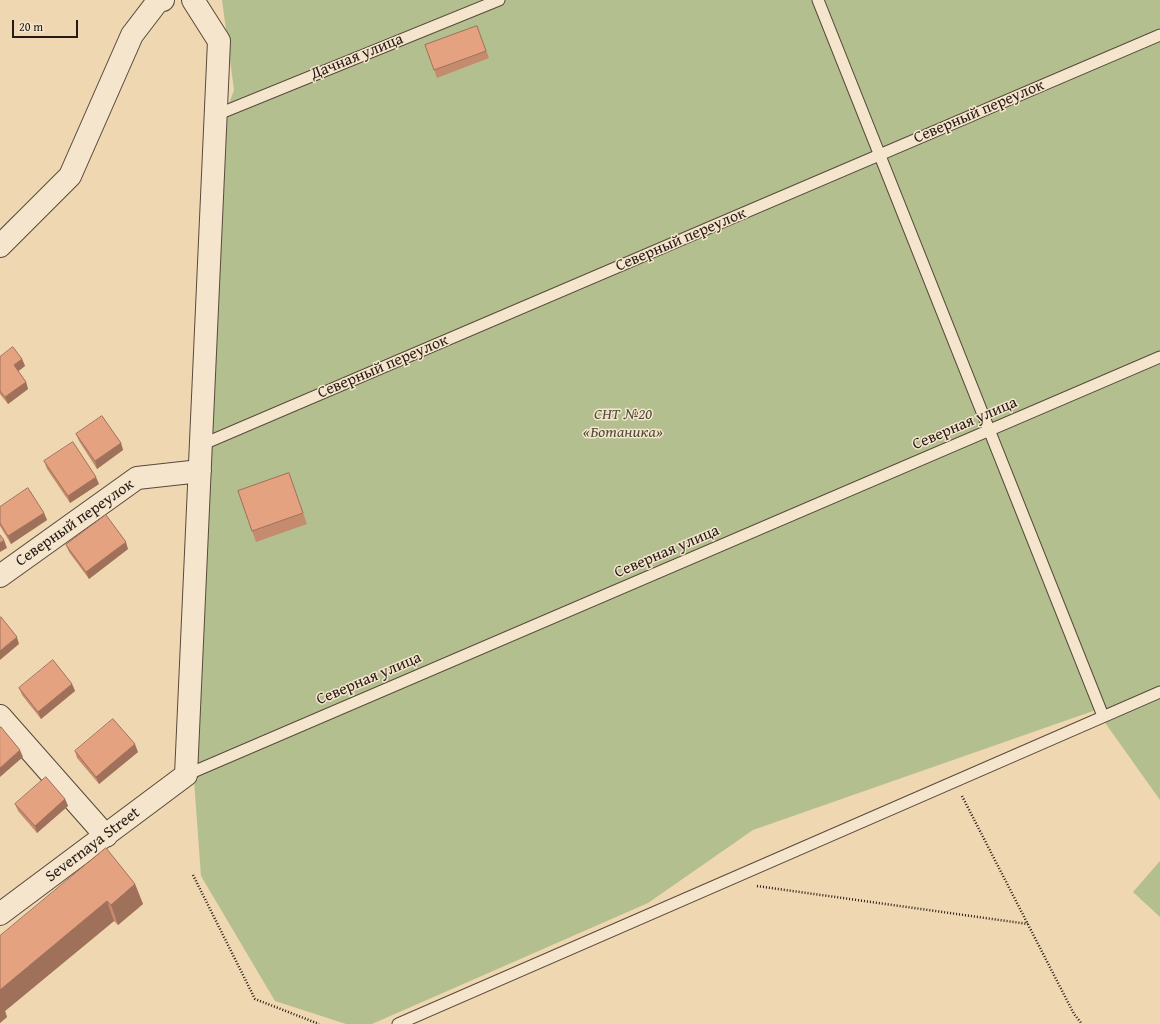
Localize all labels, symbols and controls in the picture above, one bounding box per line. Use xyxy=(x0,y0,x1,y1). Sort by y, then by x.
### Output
scale bar xyxy=(14,12,80,38)
text: 20 m xyxy=(19,18,43,35)
street label: Дачная улица xyxy=(308,30,406,84)
street label: Северный переулок xyxy=(911,76,1047,148)
street label: Северный переулок xyxy=(613,204,749,276)
street label: Северный переулок xyxy=(315,331,451,403)
street label: Северная улица xyxy=(910,393,1020,455)
park label: СНТ №20 «Ботаника» xyxy=(583,405,663,443)
street label: Северный переулок xyxy=(12,475,138,571)
street label: Северная улица xyxy=(612,521,722,583)
street label: Северная улица xyxy=(314,648,424,710)
street label: Severnaya Street xyxy=(42,803,144,887)

